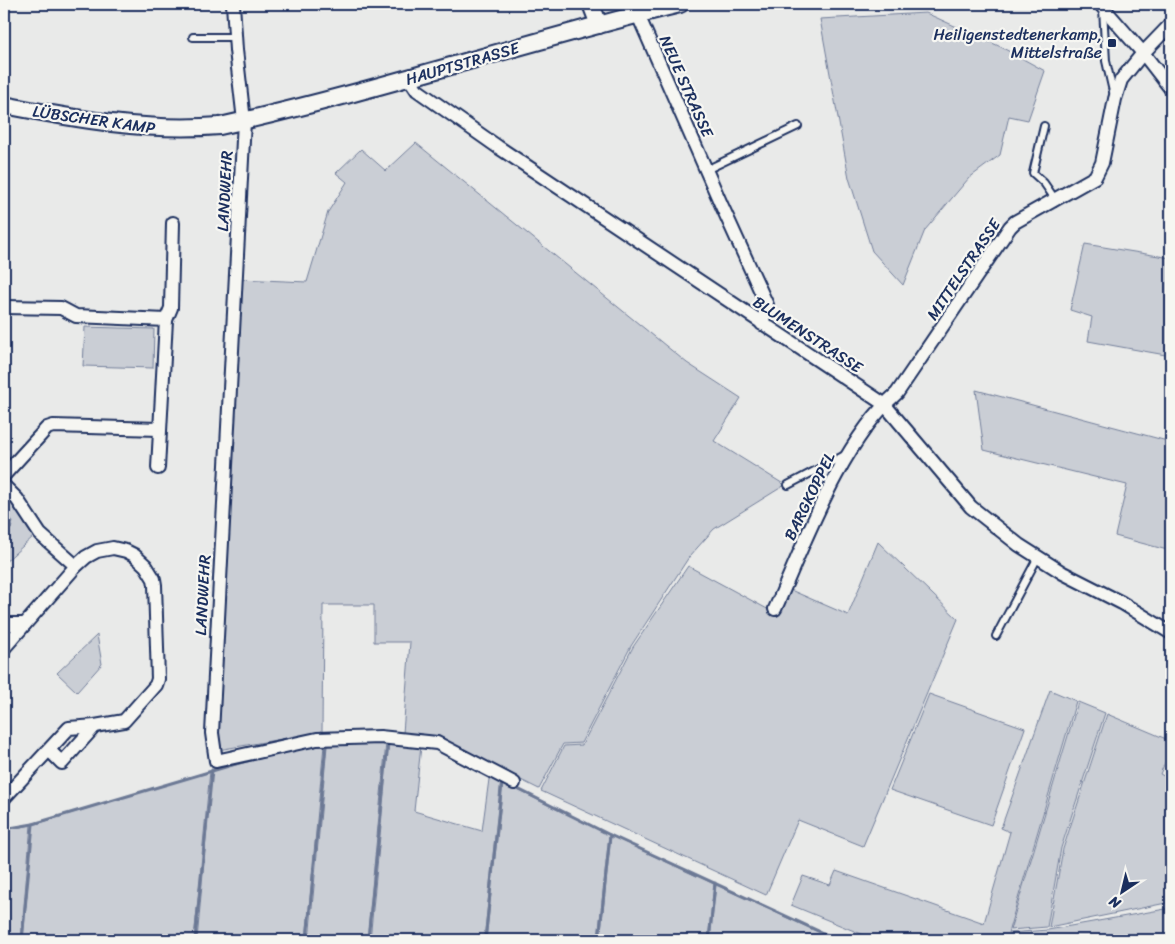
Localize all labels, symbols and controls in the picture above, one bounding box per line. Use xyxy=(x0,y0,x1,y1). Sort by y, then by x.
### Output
place label: Heiligenstedtenerkamp, Mittelstraße xyxy=(933,20,1102,67)
street label: NEUE STRASSE xyxy=(651,30,722,143)
street label: HAUPTSTRASSE xyxy=(402,33,523,94)
marker: Heiligenstedtenerkamp, Mittelstraße xyxy=(1106,37,1118,49)
street label: LÜBSCHER KAMP xyxy=(31,97,158,143)
street label: LANDWEHR xyxy=(208,149,241,232)
street label: MITTELSTRASSE xyxy=(918,211,1009,326)
street label: BLUMENSTRASSE xyxy=(747,288,870,382)
street label: BARGKOPPEL xyxy=(776,447,844,545)
street label: LANDWEHR xyxy=(186,553,219,636)
north arrow xyxy=(1098,866,1148,916)
text: N xyxy=(1103,889,1127,916)

